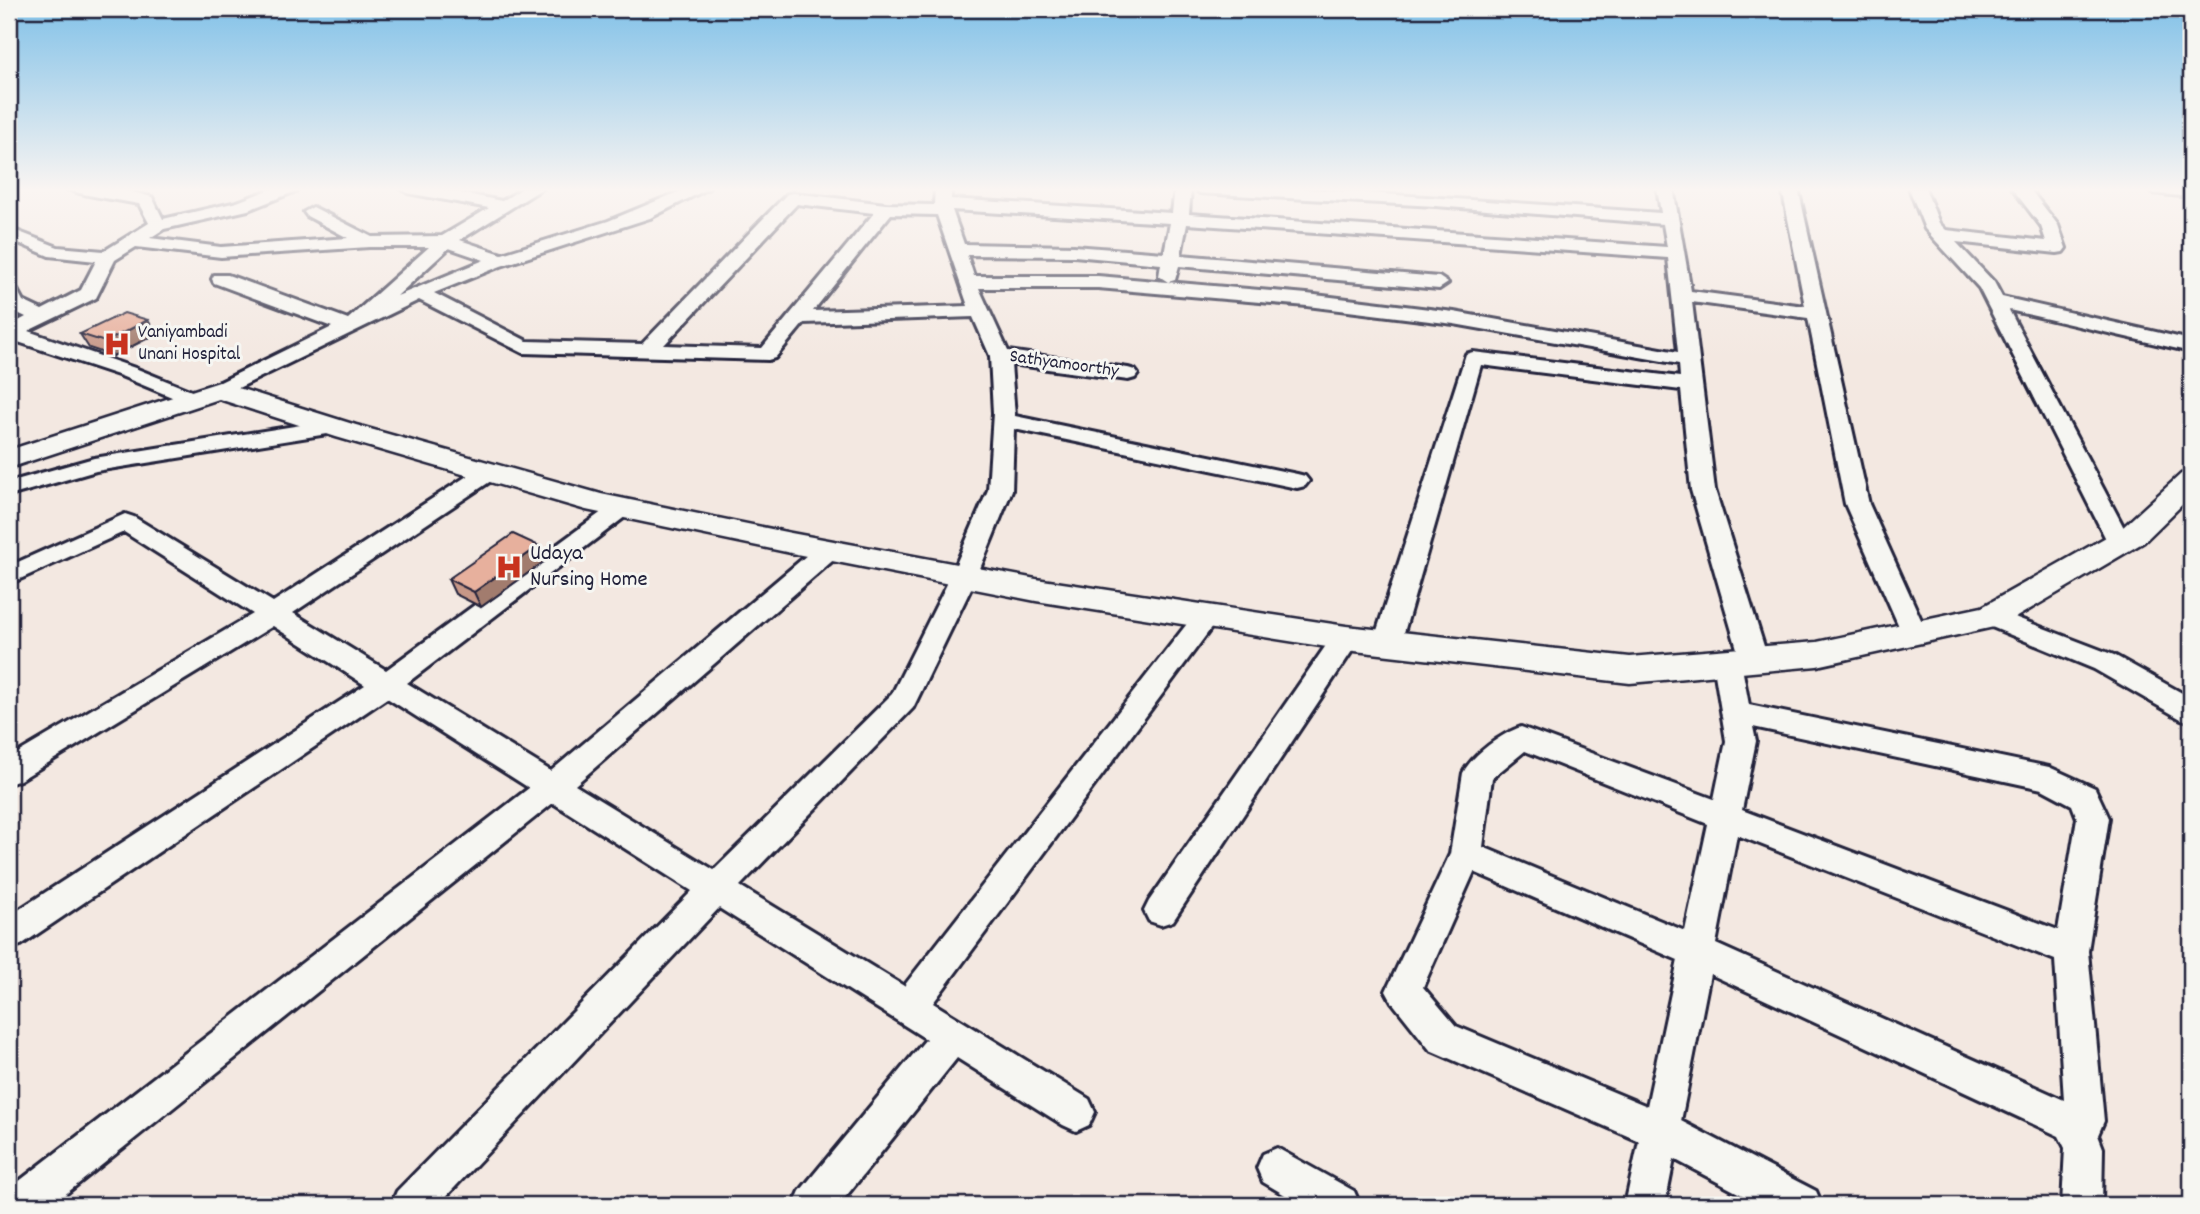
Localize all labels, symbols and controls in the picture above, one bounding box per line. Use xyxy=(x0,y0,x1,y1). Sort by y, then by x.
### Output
place label: Vaniyambadi Unani Hospital xyxy=(138,320,241,369)
hospital icon: Vaniyambadi Unani Hospital xyxy=(102,329,132,359)
street label: Sathyamoorthy xyxy=(1008,344,1121,386)
place label: Udaya Nursing Home xyxy=(530,538,648,597)
hospital icon: Udaya Nursing Home xyxy=(494,552,524,582)

